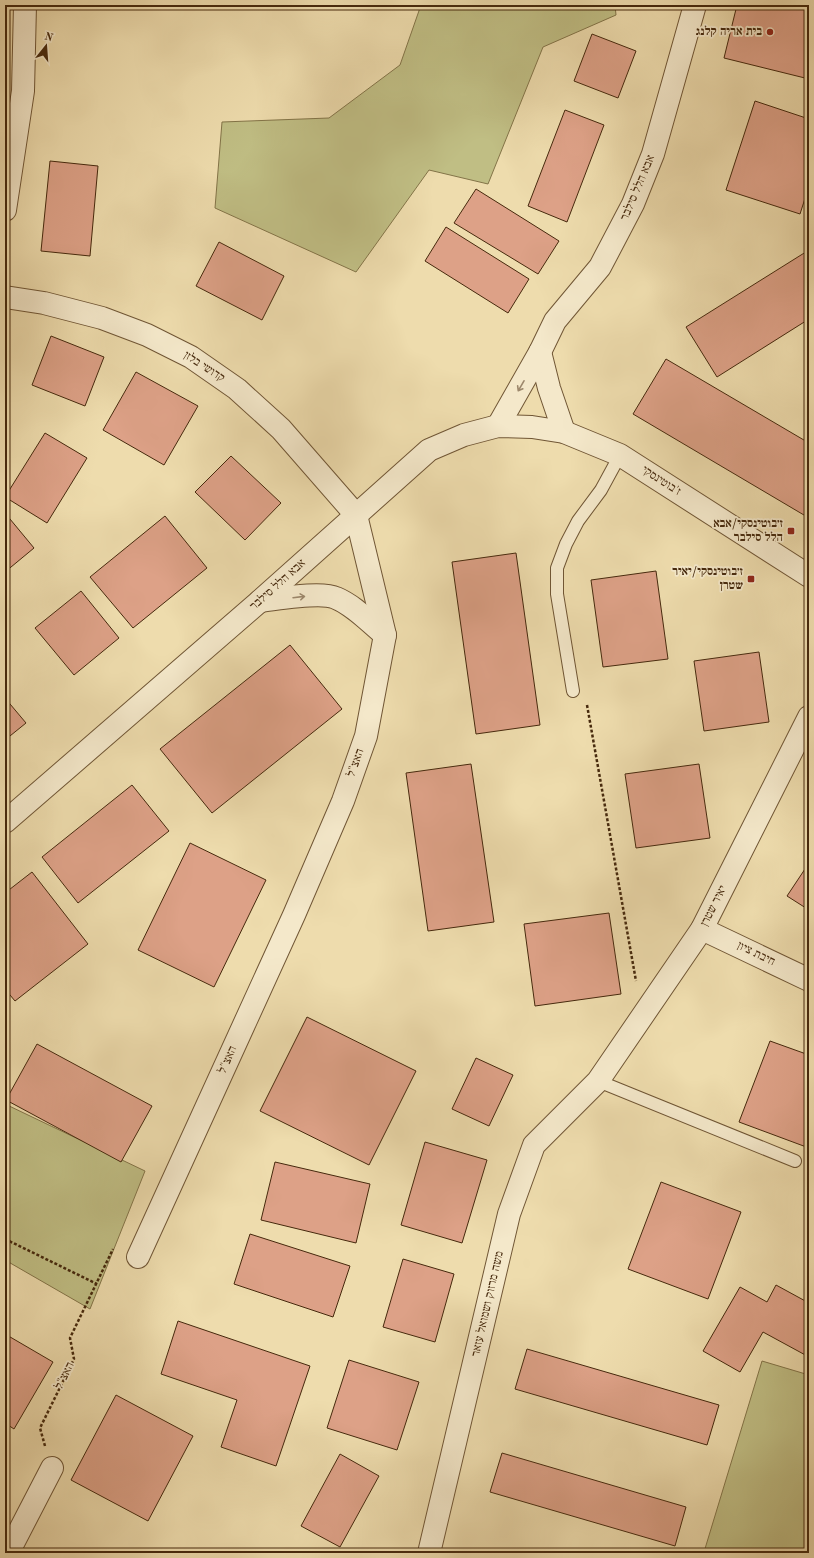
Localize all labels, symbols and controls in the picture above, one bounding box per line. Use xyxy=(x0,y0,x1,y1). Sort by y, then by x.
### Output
place label: בית אריה קלנג xyxy=(696,25,762,38)
north arrow xyxy=(26,26,66,66)
marker: בית אריה קלנג xyxy=(765,27,775,37)
text: N xyxy=(43,31,55,45)
street label: אבא הלל סילבר xyxy=(617,153,657,222)
street label: קדושי בלזן xyxy=(181,348,228,385)
one-way arrow xyxy=(516,380,524,392)
street label: ז'בוטינסקי xyxy=(639,464,683,498)
place label: ז׳בוטינסקי/אבא הלל סילבר xyxy=(713,518,784,544)
marker: ז׳בוטינסקי/אבא הלל סילבר xyxy=(786,526,796,536)
street label: אבא הלל סילבר xyxy=(247,556,308,613)
place label: ז׳בוטינסקי/יאיר שטרן xyxy=(672,566,744,592)
marker: ז׳בוטינסקי/יאיר שטרן xyxy=(746,574,756,584)
one-way arrow xyxy=(292,593,305,600)
street label: האצ"ל xyxy=(344,747,367,779)
street label: יאיר שטרן xyxy=(699,884,729,928)
street label: חיבת ציון xyxy=(735,940,777,968)
street label: האצ"ל xyxy=(215,1043,239,1076)
street label: משה מרזוק ושמואל עזאר xyxy=(468,1250,506,1358)
street label: האצ"ל xyxy=(51,1359,77,1392)

